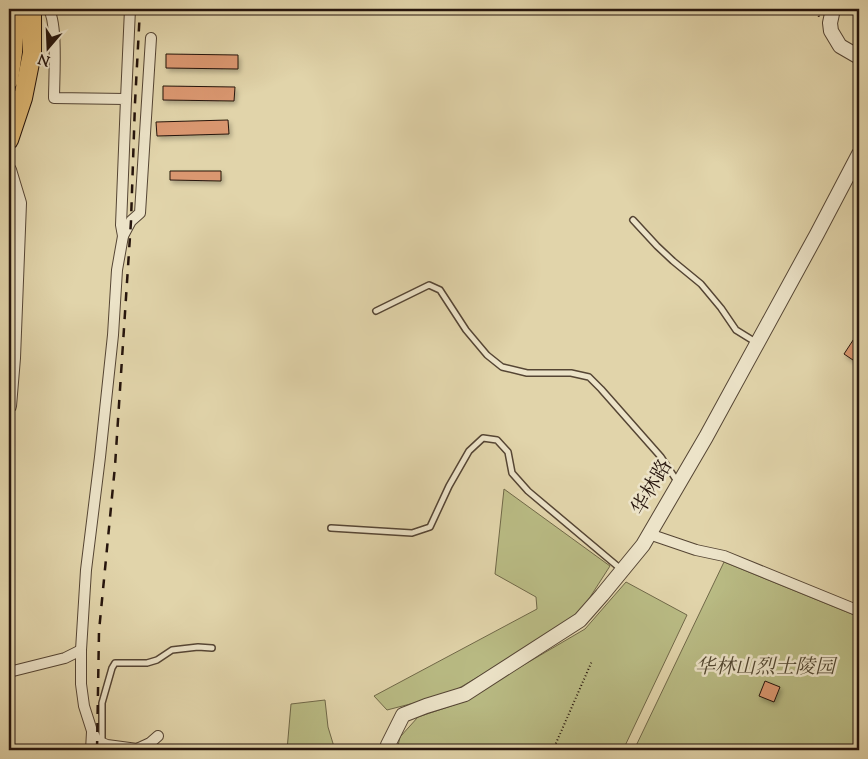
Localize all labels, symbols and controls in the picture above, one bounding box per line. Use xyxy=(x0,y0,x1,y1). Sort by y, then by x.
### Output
north arrow xyxy=(22,22,72,72)
text: N xyxy=(36,47,53,70)
street label: 华林路 xyxy=(625,455,681,521)
park label: 华林山烈士陵园 xyxy=(695,654,838,683)

